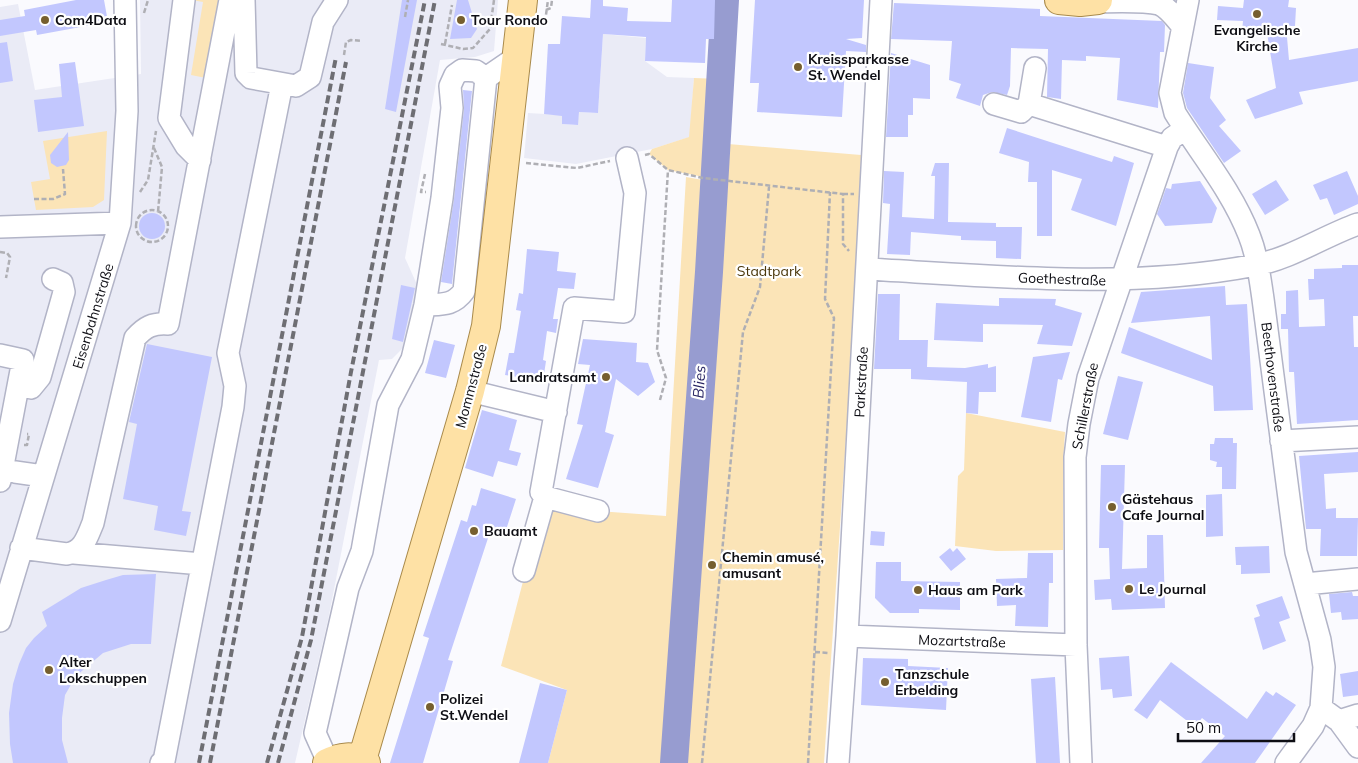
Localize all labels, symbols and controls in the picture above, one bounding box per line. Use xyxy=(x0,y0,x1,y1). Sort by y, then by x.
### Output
marker: Evangelische Kirche xyxy=(1251,8,1263,20)
place label: Com4Data xyxy=(55,11,127,29)
place label: Tour Rondo xyxy=(471,11,548,29)
marker: Com4Data xyxy=(39,14,51,26)
marker: Tour Rondo xyxy=(455,14,467,26)
place label: Evangelische Kirche xyxy=(1214,21,1301,55)
place label: Kreissparkasse St. Wendel xyxy=(808,50,909,84)
marker: Kreissparkasse St. Wendel xyxy=(792,61,804,73)
street label: Eisenbahnstraße xyxy=(68,261,118,371)
park label: Stadtpark xyxy=(737,262,802,280)
street label: Goethestraße xyxy=(1018,268,1106,290)
street label: Beethovenstraße xyxy=(1257,321,1289,433)
street label: Mommstraße xyxy=(451,342,491,430)
street label: Parkstraße xyxy=(850,346,872,418)
street label: Schillerstraße xyxy=(1068,361,1102,451)
water label: Blies xyxy=(688,365,710,399)
place label: Landratsamt xyxy=(509,368,597,386)
marker: Landratsamt xyxy=(600,371,612,383)
place label: Gästehaus Cafe Journal xyxy=(1122,490,1204,524)
marker: Gästehaus Cafe Journal xyxy=(1106,501,1118,513)
place label: Bauamt xyxy=(484,522,538,540)
marker: Bauamt xyxy=(468,525,480,537)
place label: Chemin amusé, amusant xyxy=(722,548,824,582)
marker: Chemin amusé, amusant xyxy=(706,559,718,571)
place label: Le Journal xyxy=(1139,580,1206,598)
place label: Haus am Park xyxy=(928,581,1023,599)
marker: Le Journal xyxy=(1123,583,1135,595)
marker: Haus am Park xyxy=(912,584,924,596)
street label: Mozartstraße xyxy=(918,630,1006,652)
place label: Alter Lokschuppen xyxy=(59,653,147,687)
marker: Alter Lokschuppen xyxy=(43,664,55,676)
place label: Tanzschule Erbelding xyxy=(895,665,969,699)
marker: Tanzschule Erbelding xyxy=(879,676,891,688)
place label: Polizei St.Wendel xyxy=(440,690,508,724)
marker: Polizei St.Wendel xyxy=(424,701,436,713)
scale bar xyxy=(1178,710,1294,742)
text: 50 m xyxy=(1186,718,1221,737)

